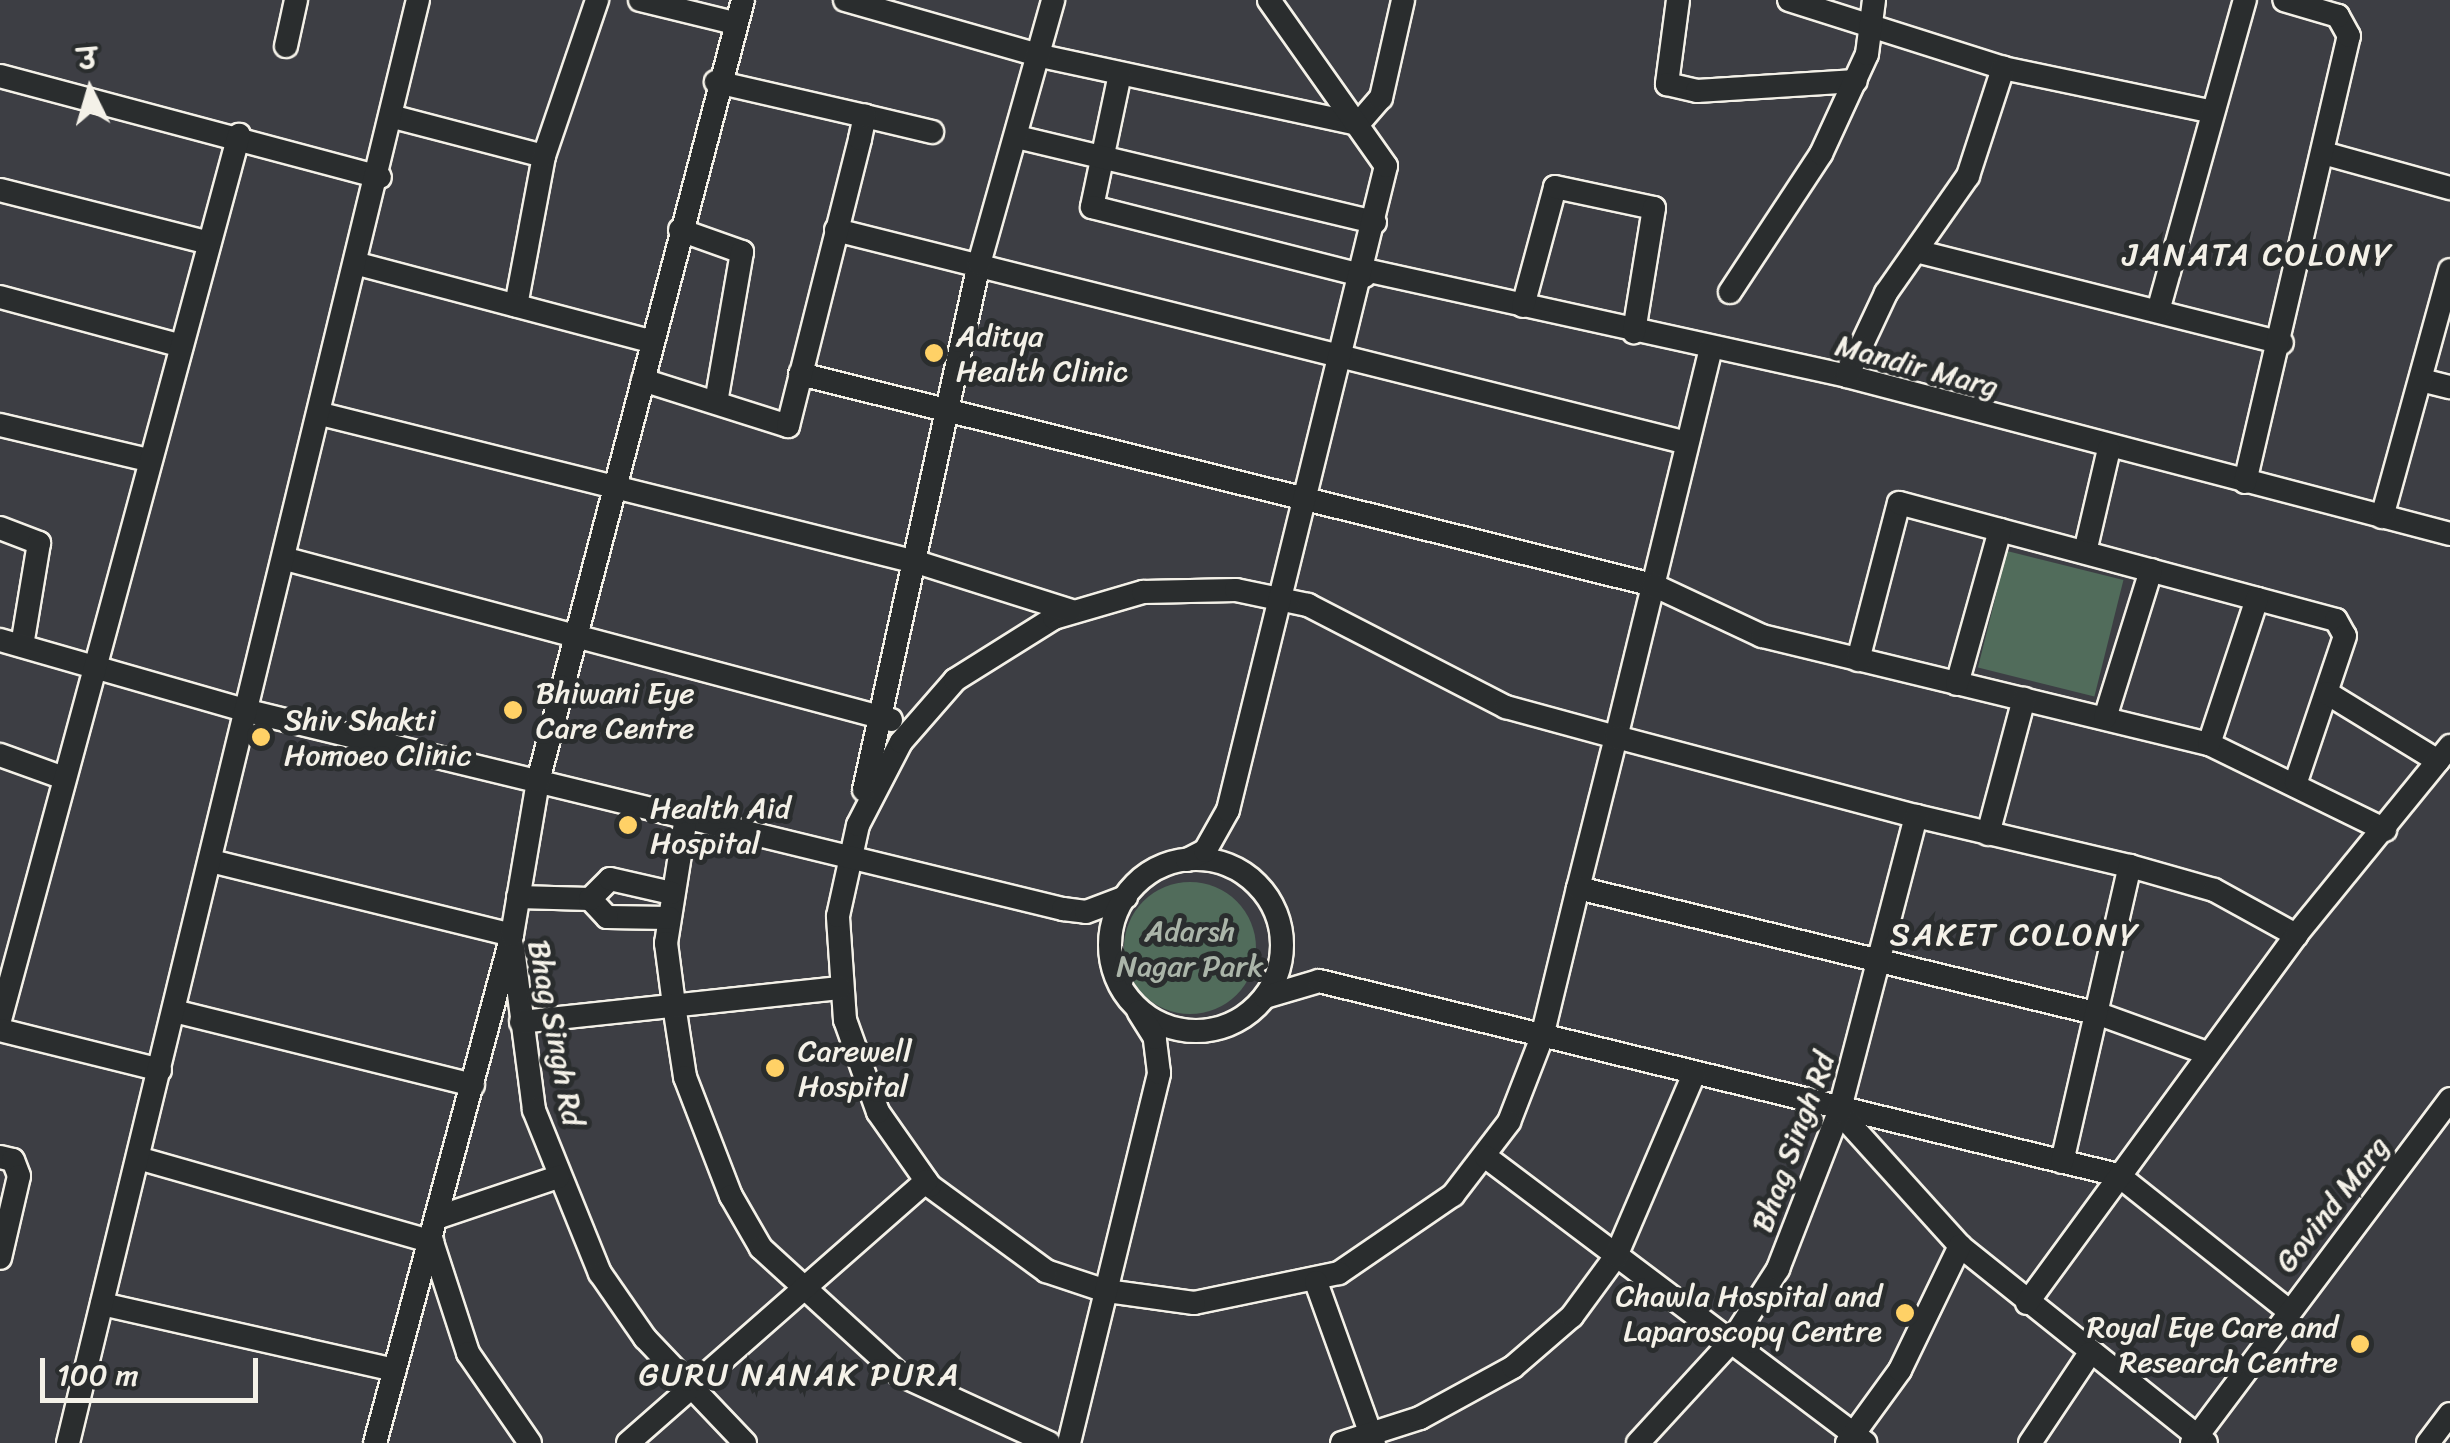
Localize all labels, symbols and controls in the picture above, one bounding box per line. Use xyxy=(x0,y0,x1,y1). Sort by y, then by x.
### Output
text: उ xyxy=(76,34,99,85)
north arrow xyxy=(40,40,140,140)
district label: JANATA COLONY xyxy=(2123,236,2393,274)
place label: Aditya Health Clinic xyxy=(956,318,1128,388)
street label: Mandir Marg xyxy=(1832,327,2002,405)
marker: Aditya Health Clinic xyxy=(921,340,947,366)
place label: Bhiwani Eye Care Centre xyxy=(536,675,696,746)
marker: Bhiwani Eye Care Centre xyxy=(500,697,526,723)
place label: Shiv Shakti Homoeo Clinic xyxy=(284,702,471,772)
marker: Shiv Shakti Homoeo Clinic xyxy=(248,724,274,750)
place label: Health Aid Hospital xyxy=(650,790,791,860)
marker: Health Aid Hospital xyxy=(615,812,641,838)
park label: Adarsh Nagar Park xyxy=(1116,913,1264,984)
district label: SAKET COLONY xyxy=(1891,916,2139,954)
street label: Bhag Singh Rd xyxy=(520,937,592,1129)
place label: Carewell Hospital xyxy=(798,1033,912,1104)
street label: Bhag Singh Rd xyxy=(1744,1047,1842,1237)
marker: Carewell Hospital xyxy=(762,1055,788,1081)
street label: Govind Marg xyxy=(2268,1129,2396,1279)
place label: Chawla Hospital and Laparoscopy Centre xyxy=(1615,1278,1882,1348)
marker: Chawla Hospital and Laparoscopy Centre xyxy=(1892,1300,1918,1326)
place label: Royal Eye Care and Research Centre xyxy=(2086,1309,2338,1380)
marker: Royal Eye Care and Research Centre xyxy=(2347,1331,2373,1357)
scale bar xyxy=(45,1338,262,1400)
text: 100 m xyxy=(57,1348,139,1402)
district label: GURU NANAK PURA xyxy=(639,1356,961,1394)

